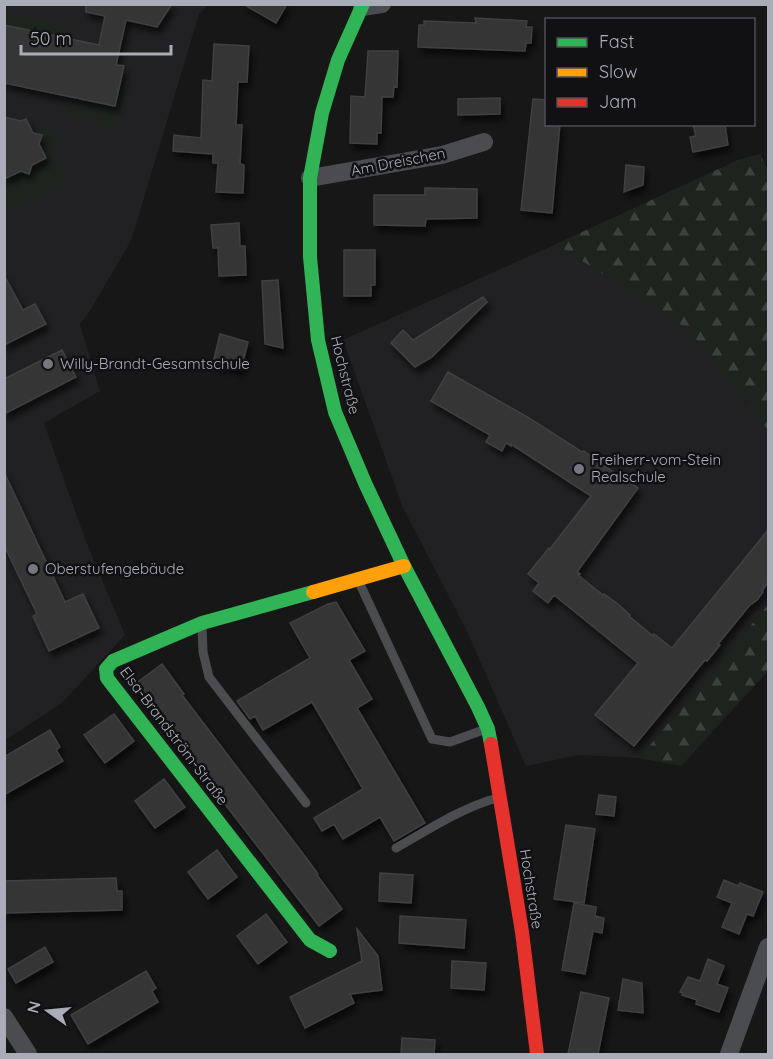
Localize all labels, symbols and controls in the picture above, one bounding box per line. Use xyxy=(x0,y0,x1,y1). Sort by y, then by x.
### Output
scale bar xyxy=(21,18,171,56)
legend xyxy=(545,18,755,126)
text: 50 m xyxy=(30,27,72,50)
text: Fast xyxy=(599,30,634,53)
text: Slow xyxy=(599,60,637,83)
text: Jam xyxy=(599,90,637,113)
street label: Am Dreischen xyxy=(349,143,447,180)
street label: Hochstraße xyxy=(327,334,364,416)
place label: Willy-Brandt-Gesamtschule xyxy=(60,354,250,373)
marker: Willy-Brandt-Gesamtschule xyxy=(41,357,55,371)
place label: Freiherr-vom-Stein Realschule xyxy=(591,450,721,486)
marker: Freiherr-vom-Stein Realschule xyxy=(572,462,586,476)
place label: Oberstufengebäude xyxy=(45,559,184,578)
marker: Oberstufengebäude xyxy=(26,562,40,576)
street label: Elsa-Brandström-Straße xyxy=(116,663,233,809)
street label: Hochstraße xyxy=(516,848,547,930)
north arrow xyxy=(18,981,78,1041)
text: N xyxy=(22,999,45,1015)

